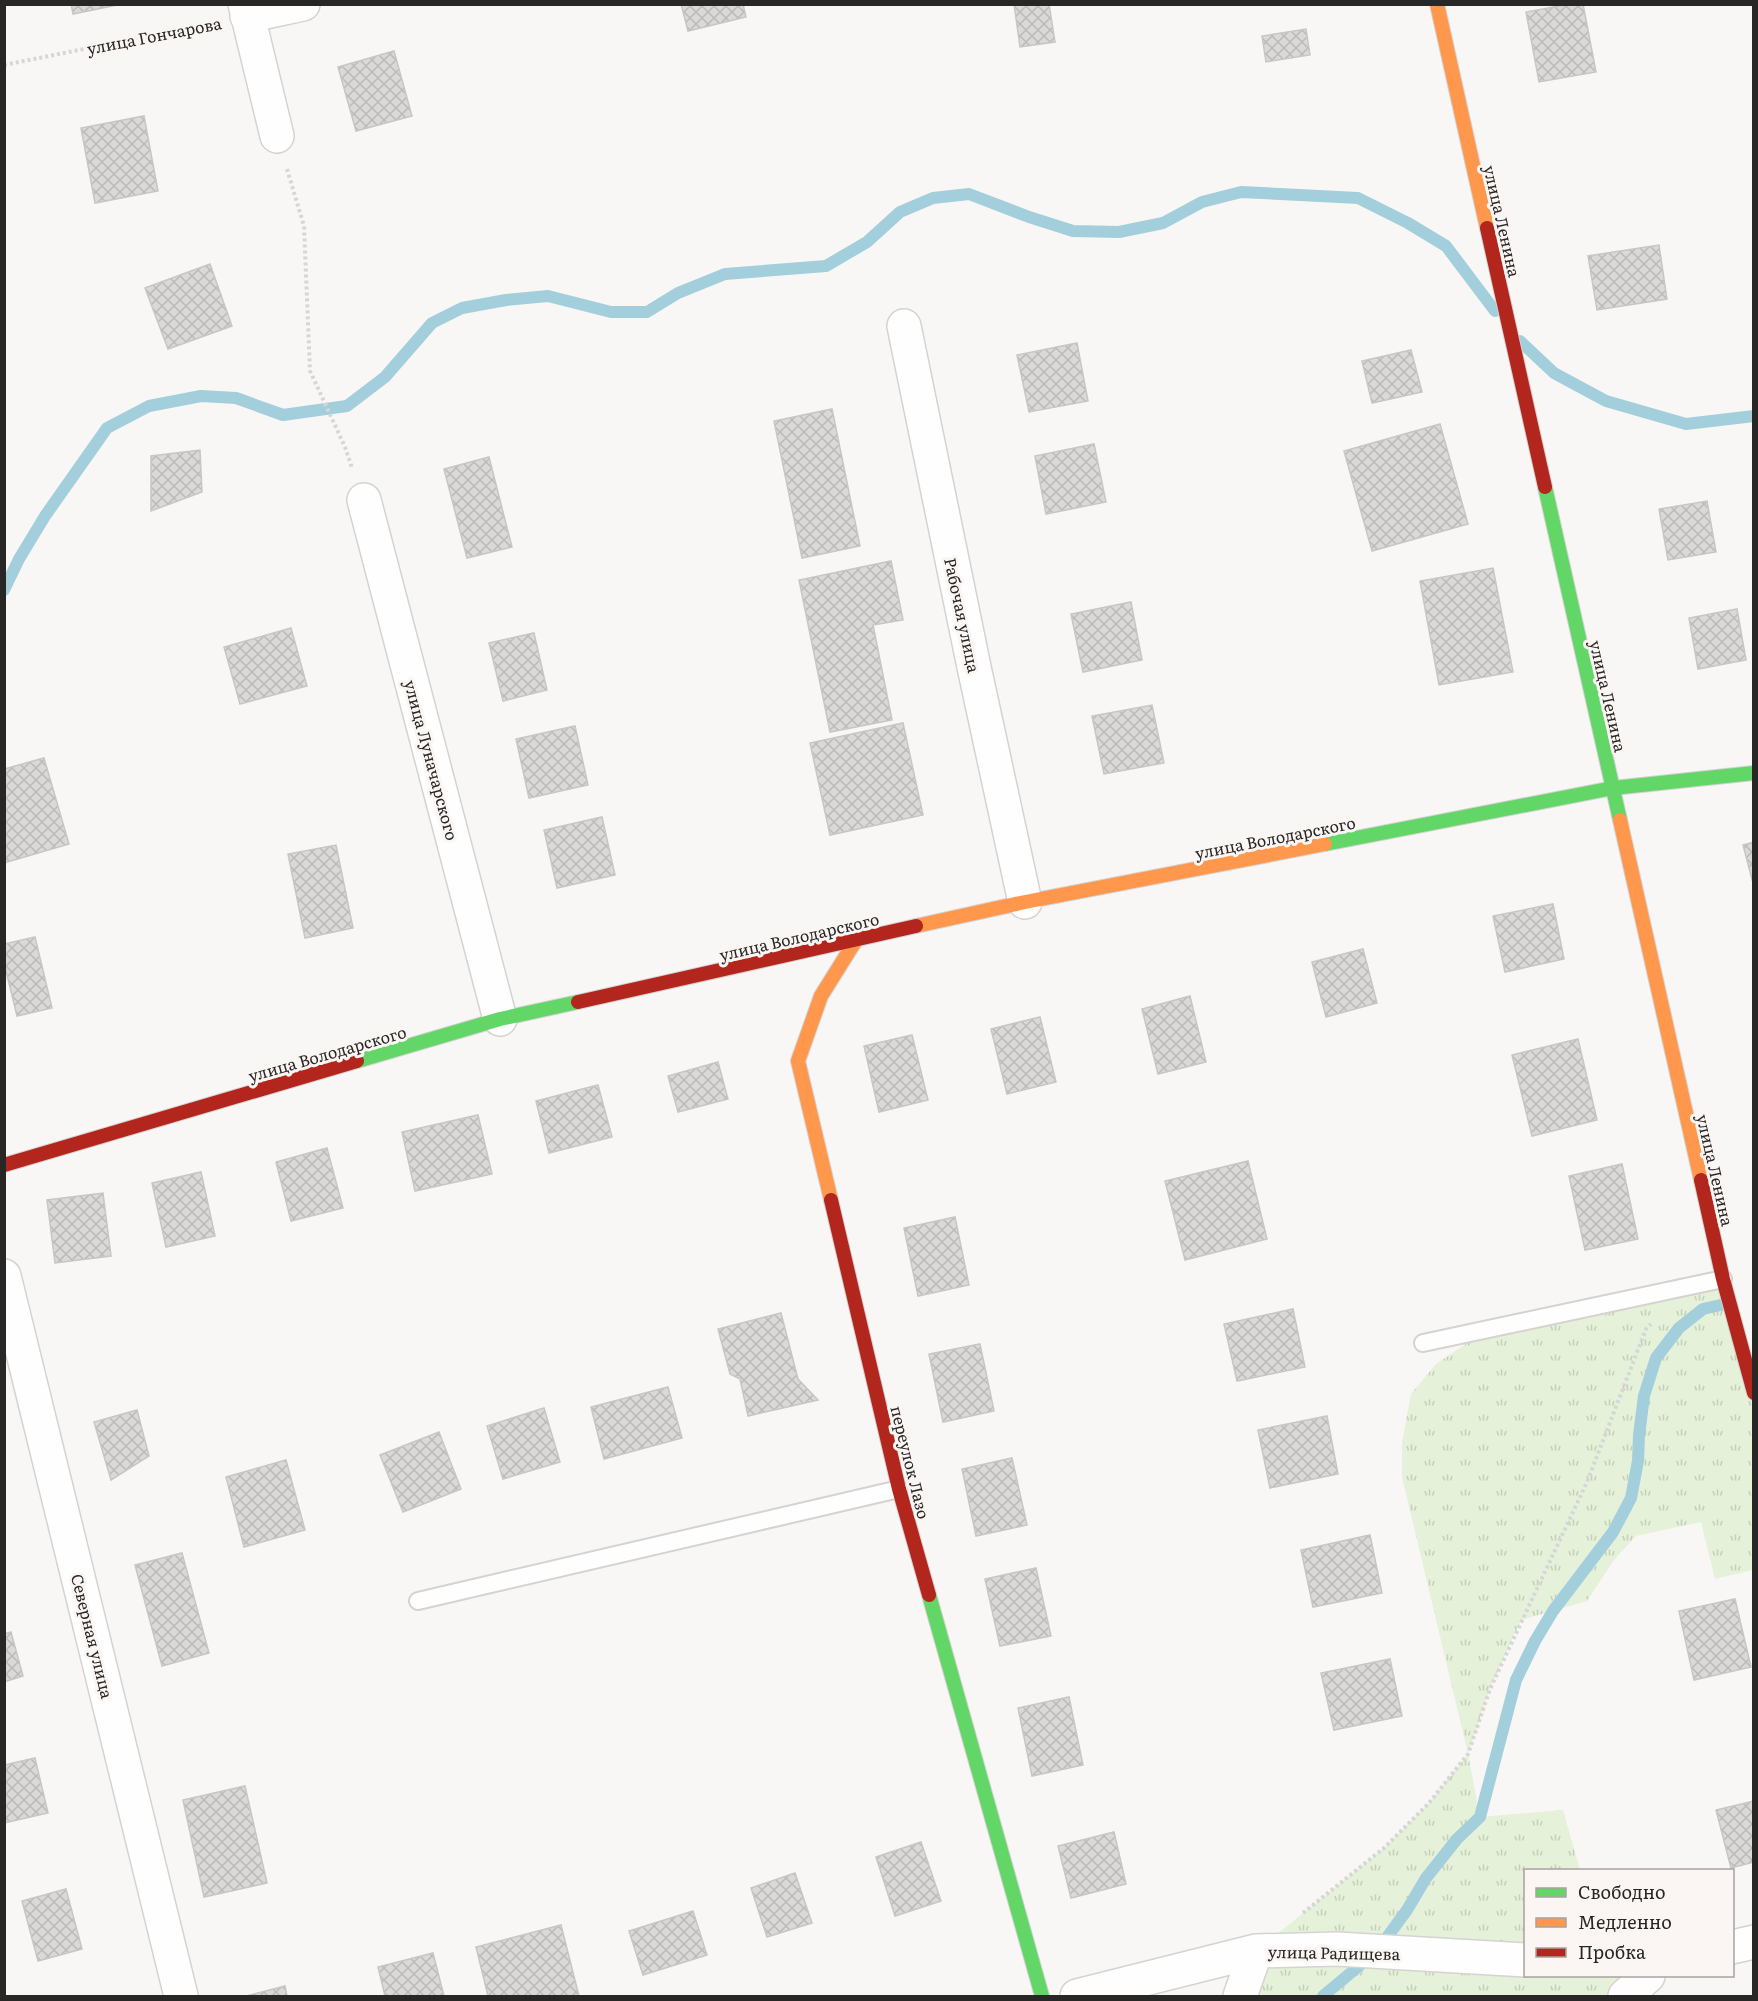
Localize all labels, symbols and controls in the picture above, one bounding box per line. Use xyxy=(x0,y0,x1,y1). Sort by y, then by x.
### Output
street label: улица Гончарова xyxy=(85,10,224,60)
street label: улица Ленина xyxy=(1478,163,1528,280)
street label: Рабочая улица xyxy=(939,555,987,675)
street label: улица Ленина xyxy=(1584,638,1634,755)
street label: улица Луначарского xyxy=(399,677,465,843)
street label: улица Володарского xyxy=(1193,810,1357,864)
street label: улица Володарского xyxy=(717,906,881,966)
street label: улица Володарского xyxy=(245,1019,409,1087)
street label: улица Ленина xyxy=(1691,1112,1741,1229)
street label: переулок Лазо xyxy=(885,1403,937,1521)
street label: Северная улица xyxy=(66,1571,120,1701)
legend xyxy=(1524,1869,1734,1977)
text: Свободно xyxy=(1578,1878,1666,1905)
text: Медленно xyxy=(1578,1908,1672,1935)
text: Пробка xyxy=(1578,1938,1646,1965)
street label: улица Радищева xyxy=(1268,1939,1401,1965)

